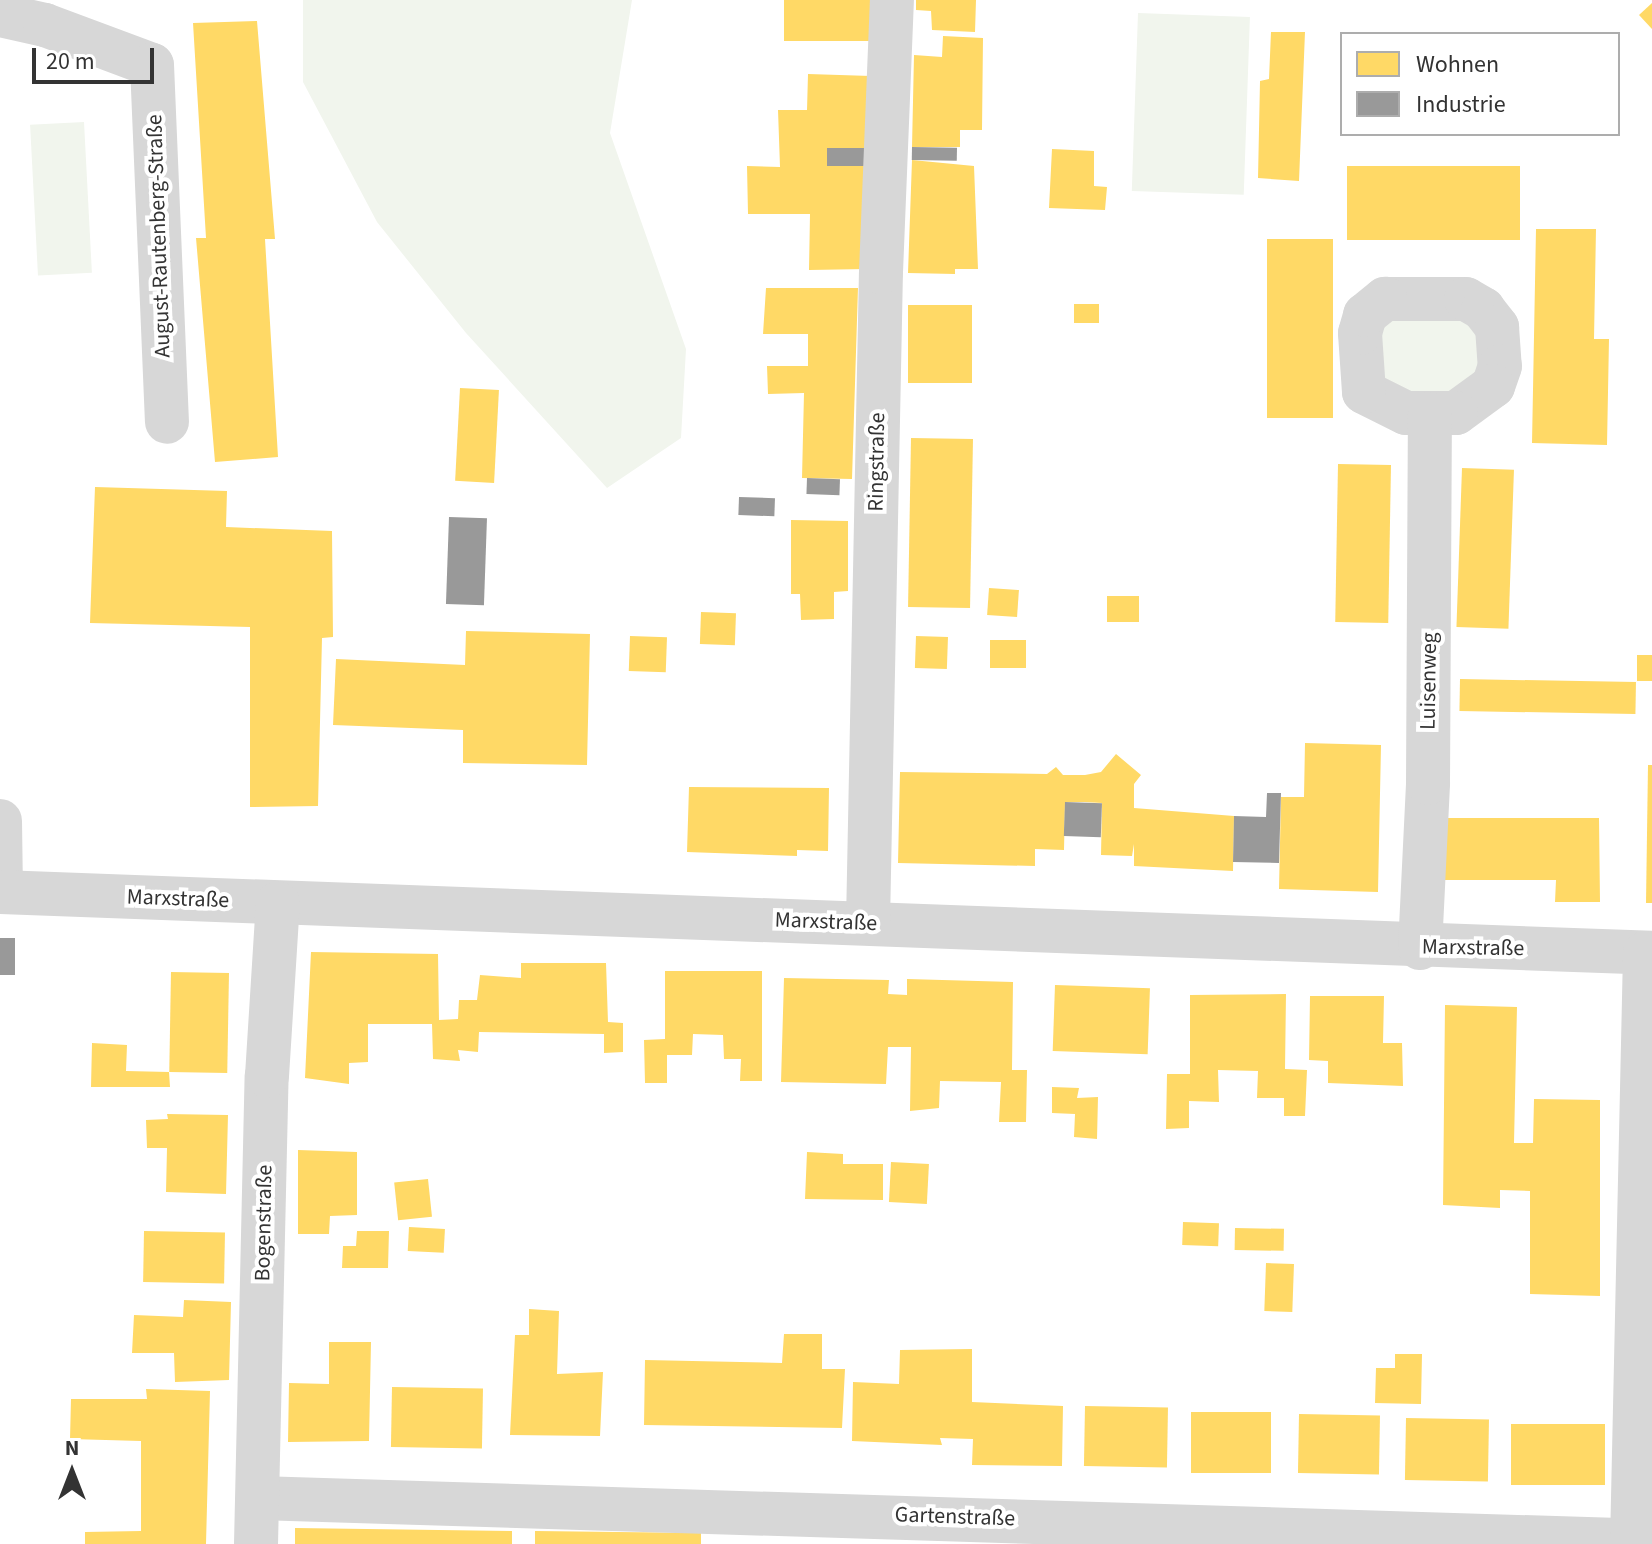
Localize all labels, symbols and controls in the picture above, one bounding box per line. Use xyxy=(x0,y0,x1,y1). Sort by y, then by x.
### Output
scale bar xyxy=(36,32,158,82)
legend xyxy=(1340,32,1620,136)
text: 20 m xyxy=(46,44,95,79)
text: Wohnen xyxy=(1416,47,1499,82)
text: Industrie xyxy=(1416,87,1506,122)
street label: August-Rautenberg-Straße xyxy=(142,114,176,358)
street label: Ringstraße xyxy=(863,412,891,512)
street label: Luisenweg xyxy=(1415,632,1443,730)
street label: Marxstraße xyxy=(126,884,230,914)
street label: Marxstraße xyxy=(774,907,878,937)
street label: Marxstraße xyxy=(1422,934,1524,962)
street label: Bogenstraße xyxy=(250,1164,278,1282)
north arrow xyxy=(32,1432,112,1512)
text: N xyxy=(65,1432,79,1464)
street label: Gartenstraße xyxy=(894,1502,1016,1532)

